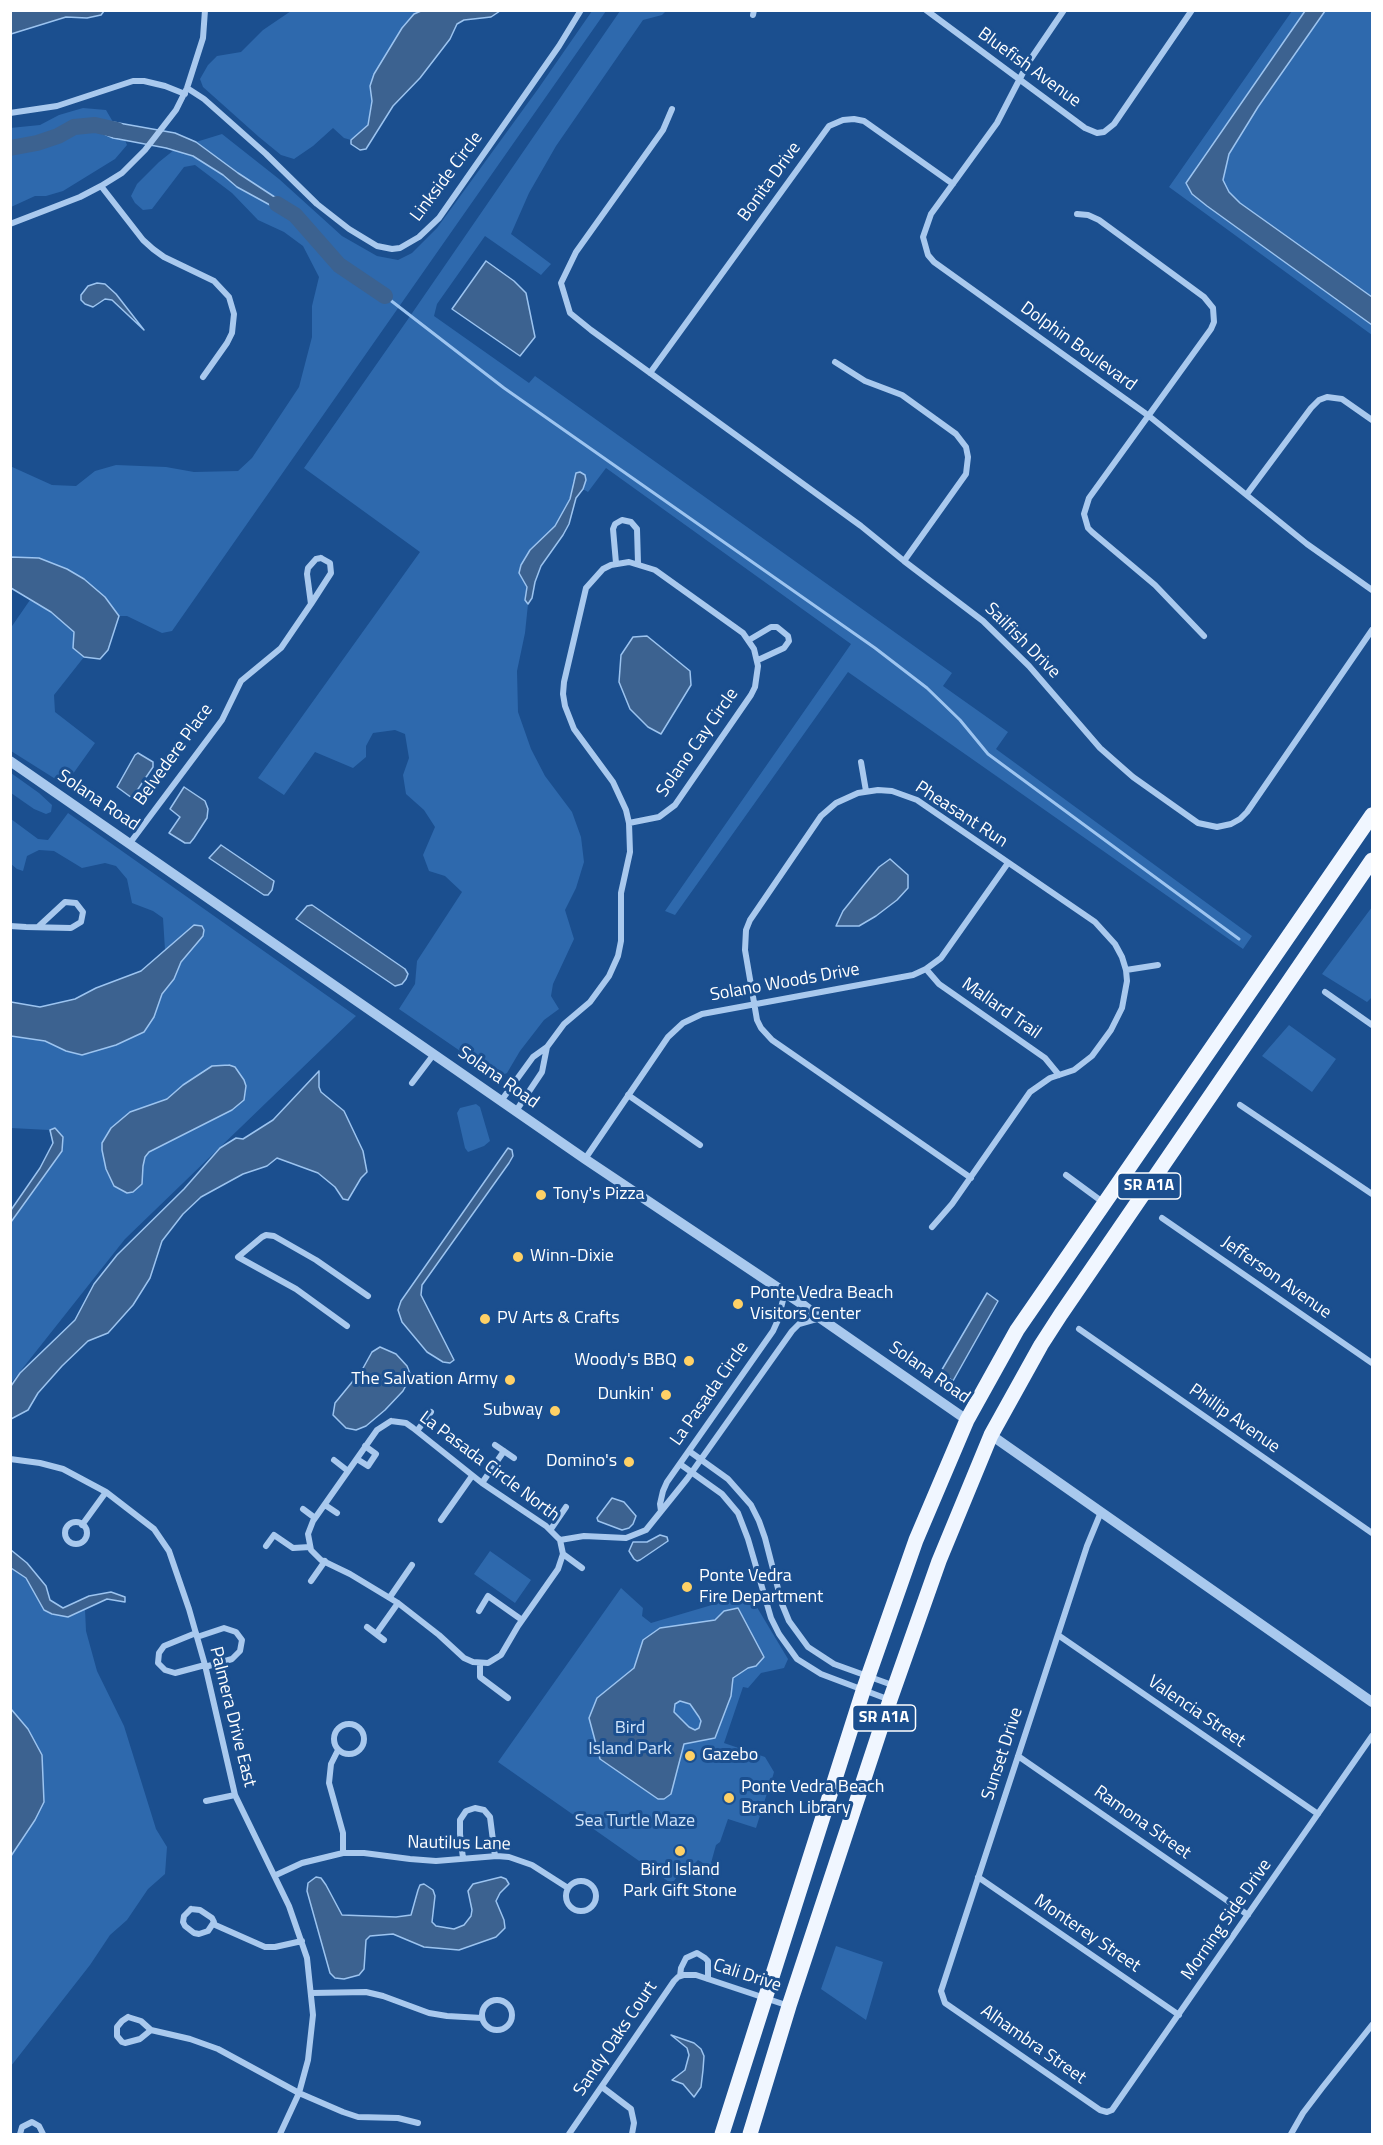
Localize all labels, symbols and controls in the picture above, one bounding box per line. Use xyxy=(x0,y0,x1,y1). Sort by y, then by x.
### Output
street label: Bluefish Avenue xyxy=(973,23,1085,113)
street label: Linkside Circle xyxy=(406,128,488,226)
street label: Bonita Drive xyxy=(734,138,806,226)
street label: Dolphin Boulevard xyxy=(1016,298,1140,396)
street label: Sailfish Drive xyxy=(980,599,1064,683)
street label: Solano Cay Circle xyxy=(652,684,744,802)
street label: Belvedere Place xyxy=(130,700,218,810)
street label: Solana Road xyxy=(53,766,143,836)
street label: Pheasant Run xyxy=(911,777,1011,853)
street label: Solano Woods Drive xyxy=(709,959,861,1007)
street label: Mallard Trail xyxy=(957,974,1045,1044)
street label: Solana Road xyxy=(453,1042,543,1114)
road number: SR A1A xyxy=(1118,1173,1180,1199)
place label: Tony's Pizza xyxy=(553,1184,645,1206)
marker: Tony's Pizza xyxy=(534,1188,548,1202)
street label: Jefferson Avenue xyxy=(1217,1232,1335,1324)
place label: Winn-Dixie xyxy=(530,1246,614,1268)
marker: Winn-Dixie xyxy=(511,1250,525,1264)
place label: Ponte Vedra Beach Visitors Center xyxy=(750,1283,894,1326)
marker: Ponte Vedra Beach Visitors Center xyxy=(731,1297,745,1311)
place label: PV Arts & Crafts xyxy=(497,1308,620,1330)
marker: PV Arts & Crafts xyxy=(478,1312,492,1326)
street label: Solana Road xyxy=(884,1337,974,1409)
street label: La Pasada Circle xyxy=(666,1338,754,1450)
place label: Woody's BBQ xyxy=(574,1350,677,1372)
marker: Woody's BBQ xyxy=(682,1354,696,1368)
place label: The Salvation Army xyxy=(351,1369,498,1391)
marker: The Salvation Army xyxy=(503,1373,517,1387)
street label: Phillip Avenue xyxy=(1184,1380,1284,1458)
place label: Dunkin' xyxy=(597,1384,654,1406)
marker: Dunkin' xyxy=(659,1388,673,1402)
place label: Subway xyxy=(483,1400,543,1422)
marker: Subway xyxy=(548,1404,562,1418)
street label: La Pasada Circle North xyxy=(415,1407,563,1527)
place label: Domino's xyxy=(546,1451,617,1473)
marker: Domino's xyxy=(622,1455,636,1469)
place label: Ponte Vedra Fire Department xyxy=(699,1566,823,1608)
marker: Ponte Vedra Fire Department xyxy=(680,1580,694,1594)
street label: Palmera Drive East xyxy=(204,1644,260,1790)
street label: Valencia Street xyxy=(1143,1671,1249,1753)
road number: SR A1A xyxy=(852,1705,916,1731)
street label: Sunset Drive xyxy=(978,1705,1028,1803)
park label: Bird Island Park xyxy=(588,1718,672,1760)
place label: Gazebo xyxy=(702,1745,758,1767)
marker: Gazebo xyxy=(683,1749,697,1763)
place label: Ponte Vedra Beach Branch Library xyxy=(741,1777,885,1820)
street label: Ramona Street xyxy=(1089,1782,1195,1864)
marker: Ponte Vedra Beach Branch Library xyxy=(722,1791,736,1805)
park label: Sea Turtle Maze xyxy=(575,1811,695,1833)
street label: Nautilus Lane xyxy=(407,1832,511,1856)
marker: Bird Island Park Gift Stone xyxy=(673,1844,687,1858)
street label: Morning Side Drive xyxy=(1177,1855,1277,1985)
place label: Bird Island Park Gift Stone xyxy=(623,1860,737,1902)
street label: Monterey Street xyxy=(1030,1890,1144,1978)
street label: Cali Drive xyxy=(710,1955,784,1997)
street label: Sandy Oaks Court xyxy=(570,1978,662,2100)
street label: Alhambra Street xyxy=(976,2001,1090,2089)

